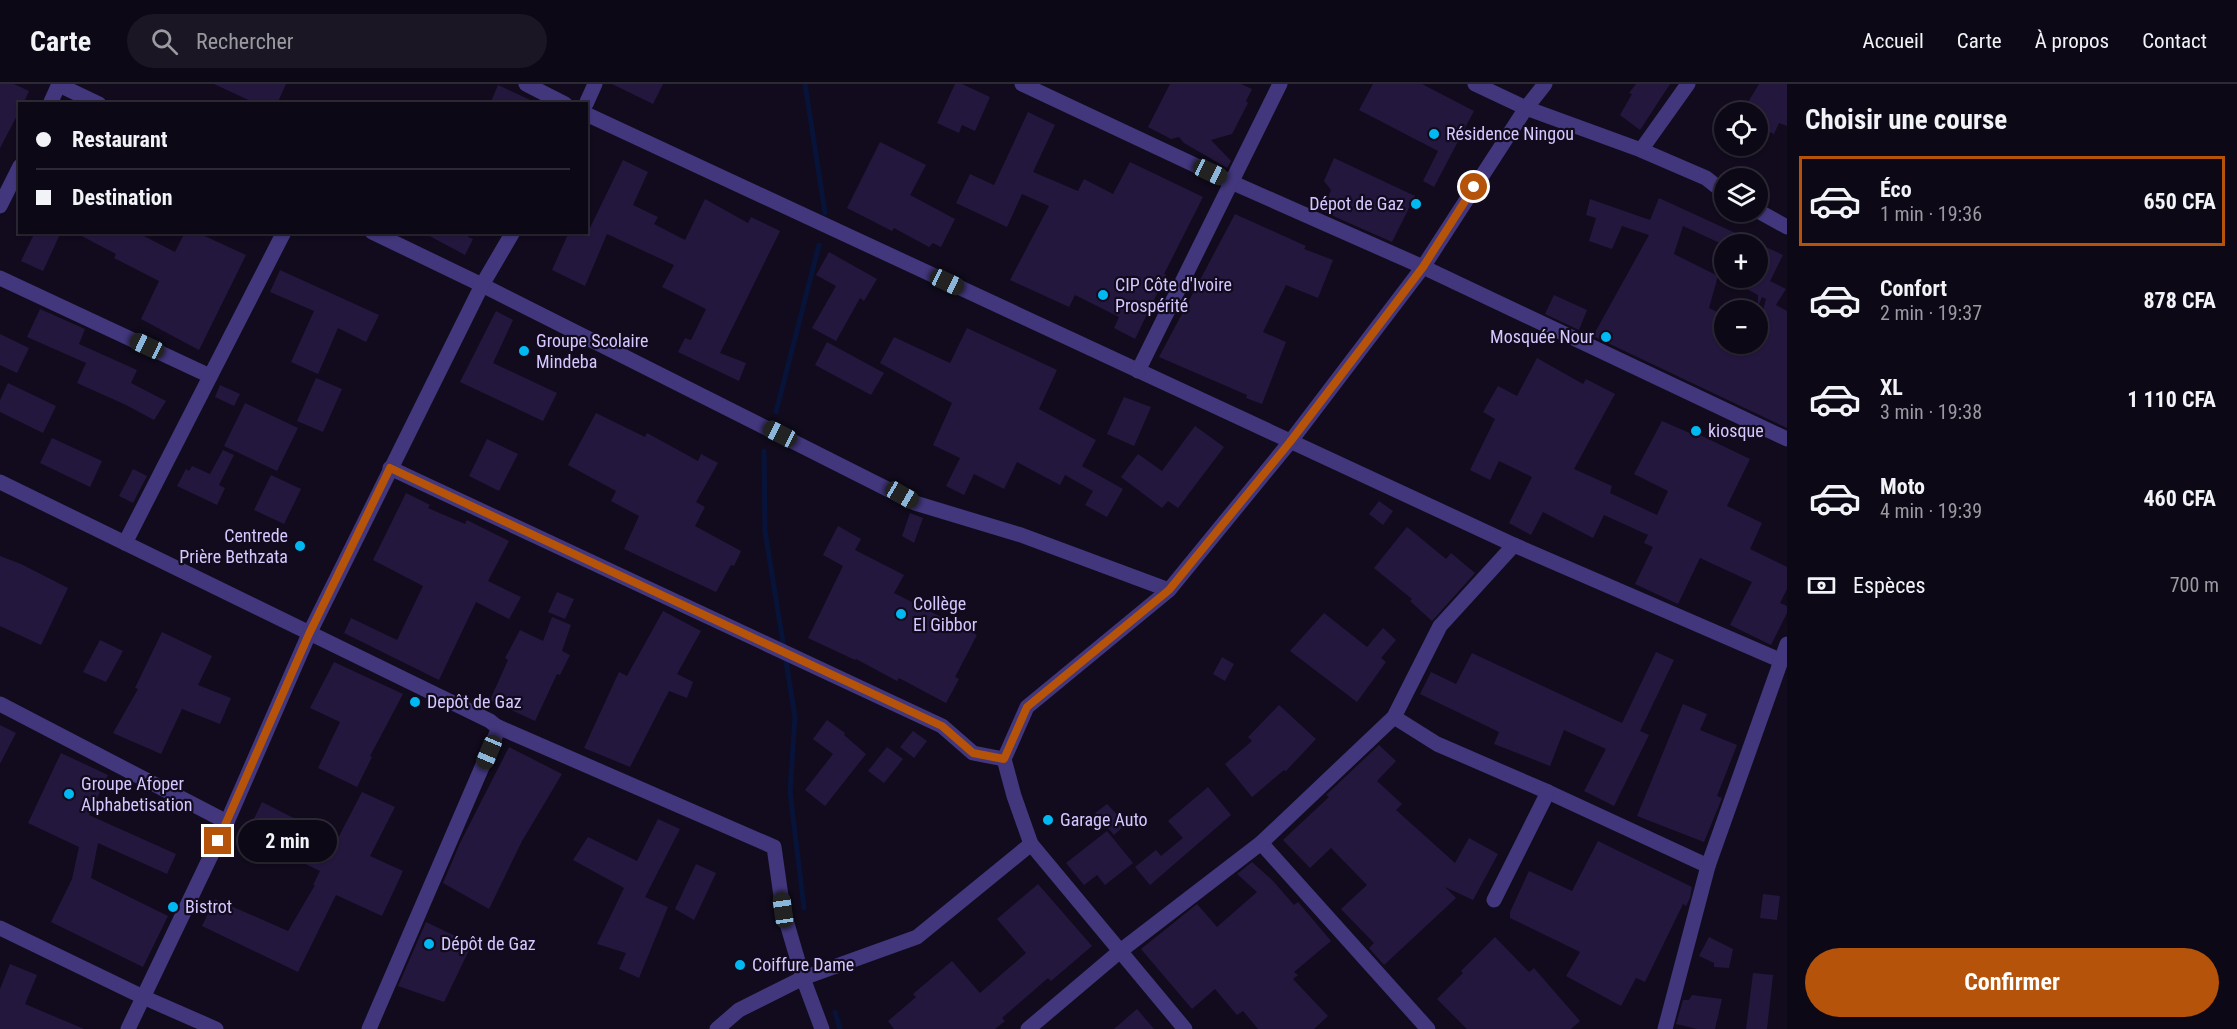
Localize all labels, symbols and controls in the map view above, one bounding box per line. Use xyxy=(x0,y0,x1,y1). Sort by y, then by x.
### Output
search box xyxy=(127,14,547,68)
text: Carte xyxy=(30,25,91,58)
icon: search xyxy=(148,25,181,58)
text: Rechercher xyxy=(196,29,293,54)
text: Accueil xyxy=(1863,29,1924,53)
text: Carte xyxy=(1957,29,2002,53)
text: À propos xyxy=(2035,29,2109,53)
text: Contact xyxy=(2142,29,2207,53)
map controls xyxy=(1714,102,1768,354)
button: locate xyxy=(1714,102,1768,156)
text: Choisir une course xyxy=(1805,104,2007,136)
place label: Résidence Ningou xyxy=(1446,123,1574,144)
text: Restaurant xyxy=(72,127,168,152)
marker: Résidence Ningou xyxy=(1427,127,1441,141)
car xyxy=(1190,156,1230,188)
button: layers xyxy=(1714,168,1768,222)
route start xyxy=(1460,173,1487,200)
icon: car xyxy=(1808,174,1862,228)
text: Éco xyxy=(1880,177,1912,202)
text: Destination xyxy=(72,185,173,210)
text: 650 CFA xyxy=(2143,189,2216,214)
place label: Dépot de Gaz xyxy=(1309,193,1404,214)
marker: Dépot de Gaz xyxy=(1409,197,1423,211)
text: 1 min · 19:36 xyxy=(1880,202,1982,226)
button: + xyxy=(1714,234,1768,288)
car xyxy=(927,266,967,298)
icon: car xyxy=(1808,273,1862,327)
place label: CIP Côte d'Ivoire Prospérité xyxy=(1115,274,1232,316)
text: Confort xyxy=(1880,276,1947,301)
marker: CIP Côte d'Ivoire Prospérité xyxy=(1096,288,1110,302)
text: 878 CFA xyxy=(2143,288,2216,313)
button: − xyxy=(1714,300,1768,354)
text: 2 min · 19:37 xyxy=(1880,301,1982,325)
place label: Mosquée Nour xyxy=(1490,326,1595,347)
car xyxy=(127,330,167,362)
place label: Groupe Scolaire Mindeba xyxy=(536,330,648,372)
marker: Mosquée Nour xyxy=(1599,330,1613,344)
marker: Groupe Scolaire Mindeba xyxy=(517,344,531,358)
icon: car xyxy=(1808,372,1862,426)
text: XL xyxy=(1880,375,1903,400)
text: 1 110 CFA xyxy=(2127,387,2216,412)
text: 3 min · 19:38 xyxy=(1880,400,1982,424)
car xyxy=(760,418,800,450)
place label: kiosque xyxy=(1708,420,1764,441)
marker: kiosque xyxy=(1689,424,1703,438)
icon: car xyxy=(1808,471,1862,525)
text: Moto xyxy=(1880,474,1925,499)
car xyxy=(882,478,922,512)
text: 460 CFA xyxy=(2143,486,2216,511)
text: 4 min · 19:39 xyxy=(1880,499,1982,523)
place label: Centrede Prière Bethzata xyxy=(179,525,288,567)
marker: Centrede Prière Bethzata xyxy=(293,539,307,553)
icon: cash xyxy=(1805,569,1838,602)
text: Espèces xyxy=(1853,573,1926,598)
text: 700 m xyxy=(2170,573,2219,597)
place label: Collège El Gibbor xyxy=(913,593,978,635)
marker: Collège El Gibbor xyxy=(894,607,908,621)
place label: Depôt de Gaz xyxy=(427,691,522,712)
marker: Depôt de Gaz xyxy=(408,695,422,709)
car xyxy=(474,732,504,772)
place label: Groupe Afoper Alphabetisation xyxy=(81,773,193,815)
marker: Groupe Afoper Alphabetisation xyxy=(62,787,76,801)
place label: Garage Auto xyxy=(1060,809,1148,830)
marker: Garage Auto xyxy=(1041,813,1055,827)
callout: 2 min xyxy=(239,820,338,862)
route end xyxy=(204,827,231,854)
text: 2 min xyxy=(265,829,310,853)
car xyxy=(772,891,794,929)
place label: Bistrot xyxy=(185,896,232,917)
marker: Bistrot xyxy=(166,900,180,914)
place label: Dépôt de Gaz xyxy=(441,933,536,954)
marker: Dépôt de Gaz xyxy=(422,937,436,951)
button: Confirmer xyxy=(1805,948,2219,1017)
place label: Coiffure Dame xyxy=(752,954,854,975)
marker: Coiffure Dame xyxy=(733,958,747,972)

